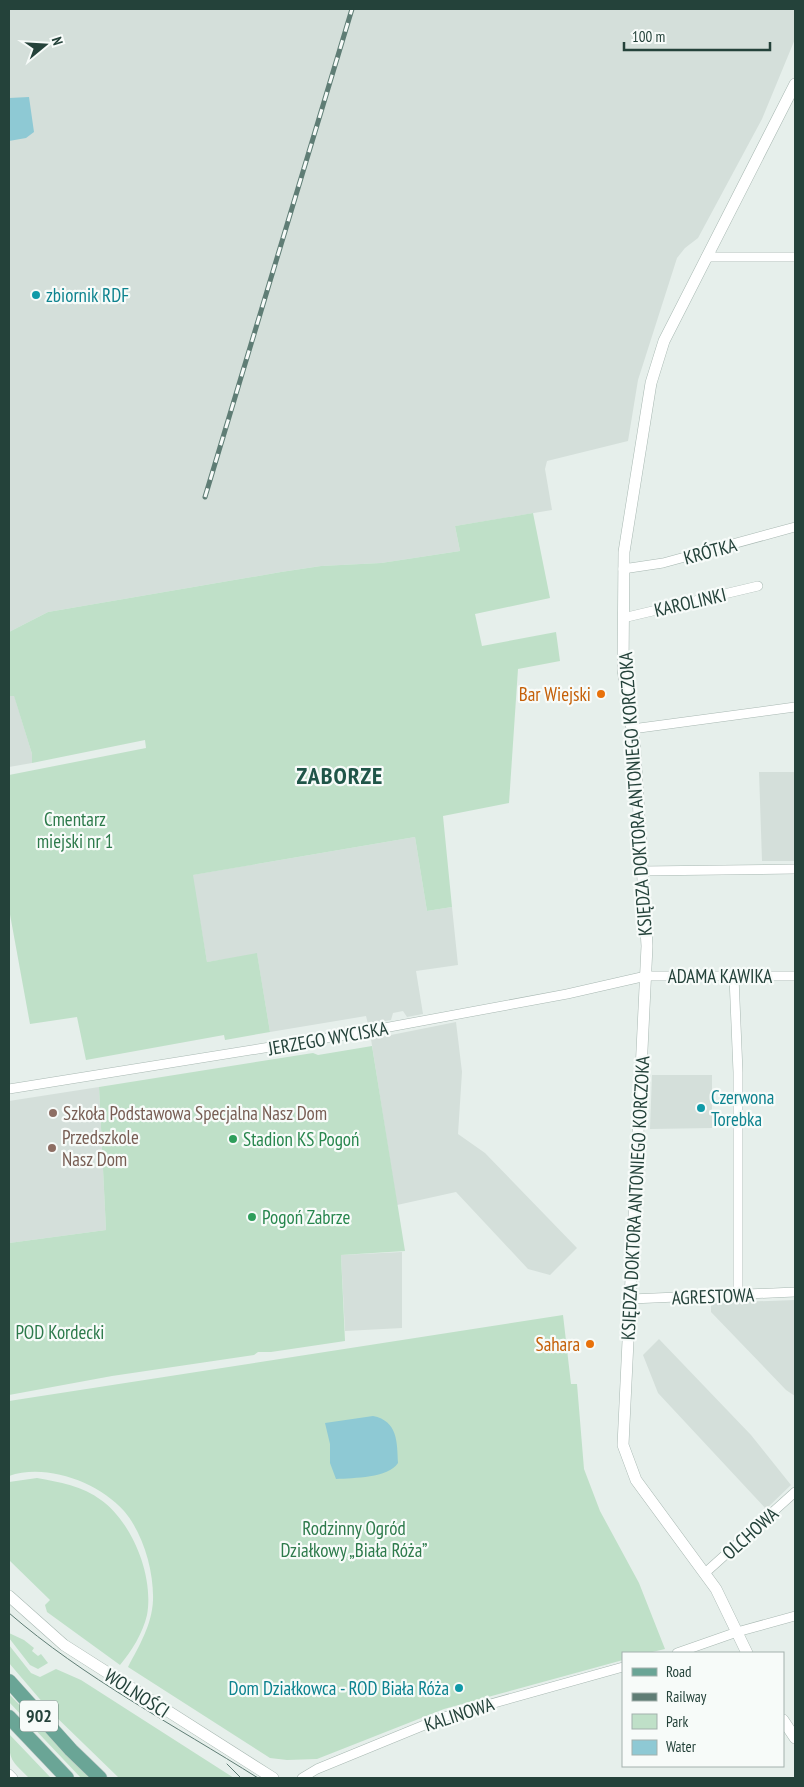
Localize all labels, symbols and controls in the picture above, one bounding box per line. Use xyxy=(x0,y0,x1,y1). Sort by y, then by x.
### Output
north arrow xyxy=(20,20,70,70)
scale bar xyxy=(624,20,770,52)
text: 100 m xyxy=(632,27,665,46)
text: N xyxy=(48,35,67,47)
place label: zbiornik RDF xyxy=(46,283,129,307)
marker: zbiornik RDF xyxy=(30,289,42,301)
street label: KRÓTKA xyxy=(681,532,739,570)
street label: KAROLINKI xyxy=(652,582,728,622)
street label: KSIĘDZA DOKTORA ANTONIEGO KORCZOKA xyxy=(613,651,657,937)
place label: Bar Wiejski xyxy=(519,682,591,706)
marker: Bar Wiejski xyxy=(595,688,607,700)
district label: ZABORZE xyxy=(297,760,383,791)
park label: Cmentarz miejski nr 1 xyxy=(37,807,113,853)
street label: ADAMA KAWIKA xyxy=(668,964,772,988)
street label: JERZEGO WYCISKA xyxy=(265,1016,390,1061)
street label: KSIĘDZA DOKTORA ANTONIEGO KORCZOKA xyxy=(616,1055,654,1341)
place label: Czerwona Torebka xyxy=(711,1085,774,1131)
place label: Szkoła Podstawowa Specjalna Nasz Dom xyxy=(63,1101,327,1125)
marker: Czerwona Torebka xyxy=(695,1102,707,1114)
marker: Szkoła Podstawowa Specjalna Nasz Dom xyxy=(47,1107,59,1119)
place label: Przedszkole Nasz Dom xyxy=(62,1125,139,1171)
place label: Stadion KS Pogoń xyxy=(243,1127,359,1151)
marker: Stadion KS Pogoń xyxy=(227,1133,239,1145)
marker: Przedszkole Nasz Dom xyxy=(46,1142,58,1154)
place label: Pogoń Zabrze xyxy=(262,1205,350,1229)
marker: Pogoń Zabrze xyxy=(246,1211,258,1223)
street label: AGRESTOWA xyxy=(671,1283,755,1309)
park label: POD Kordecki xyxy=(16,1320,104,1344)
place label: Sahara xyxy=(536,1332,580,1356)
marker: Sahara xyxy=(584,1338,596,1350)
street label: OLCHOWA xyxy=(717,1501,783,1565)
park label: Rodzinny Ogród Działkowy „Biała Róża” xyxy=(280,1516,428,1562)
legend xyxy=(622,1652,784,1767)
text: Road xyxy=(666,1662,692,1681)
street label: WOLNOŚCI xyxy=(100,1663,174,1723)
place label: Dom Działkowca - ROD Biała Róża xyxy=(228,1676,449,1700)
marker: Dom Działkowca - ROD Biała Róża xyxy=(453,1682,465,1694)
text: Railway xyxy=(666,1687,707,1706)
street label: KALINOWA xyxy=(421,1691,497,1737)
road number: 902 xyxy=(20,1700,58,1732)
text: Park xyxy=(666,1712,688,1731)
text: Water xyxy=(666,1737,697,1756)

